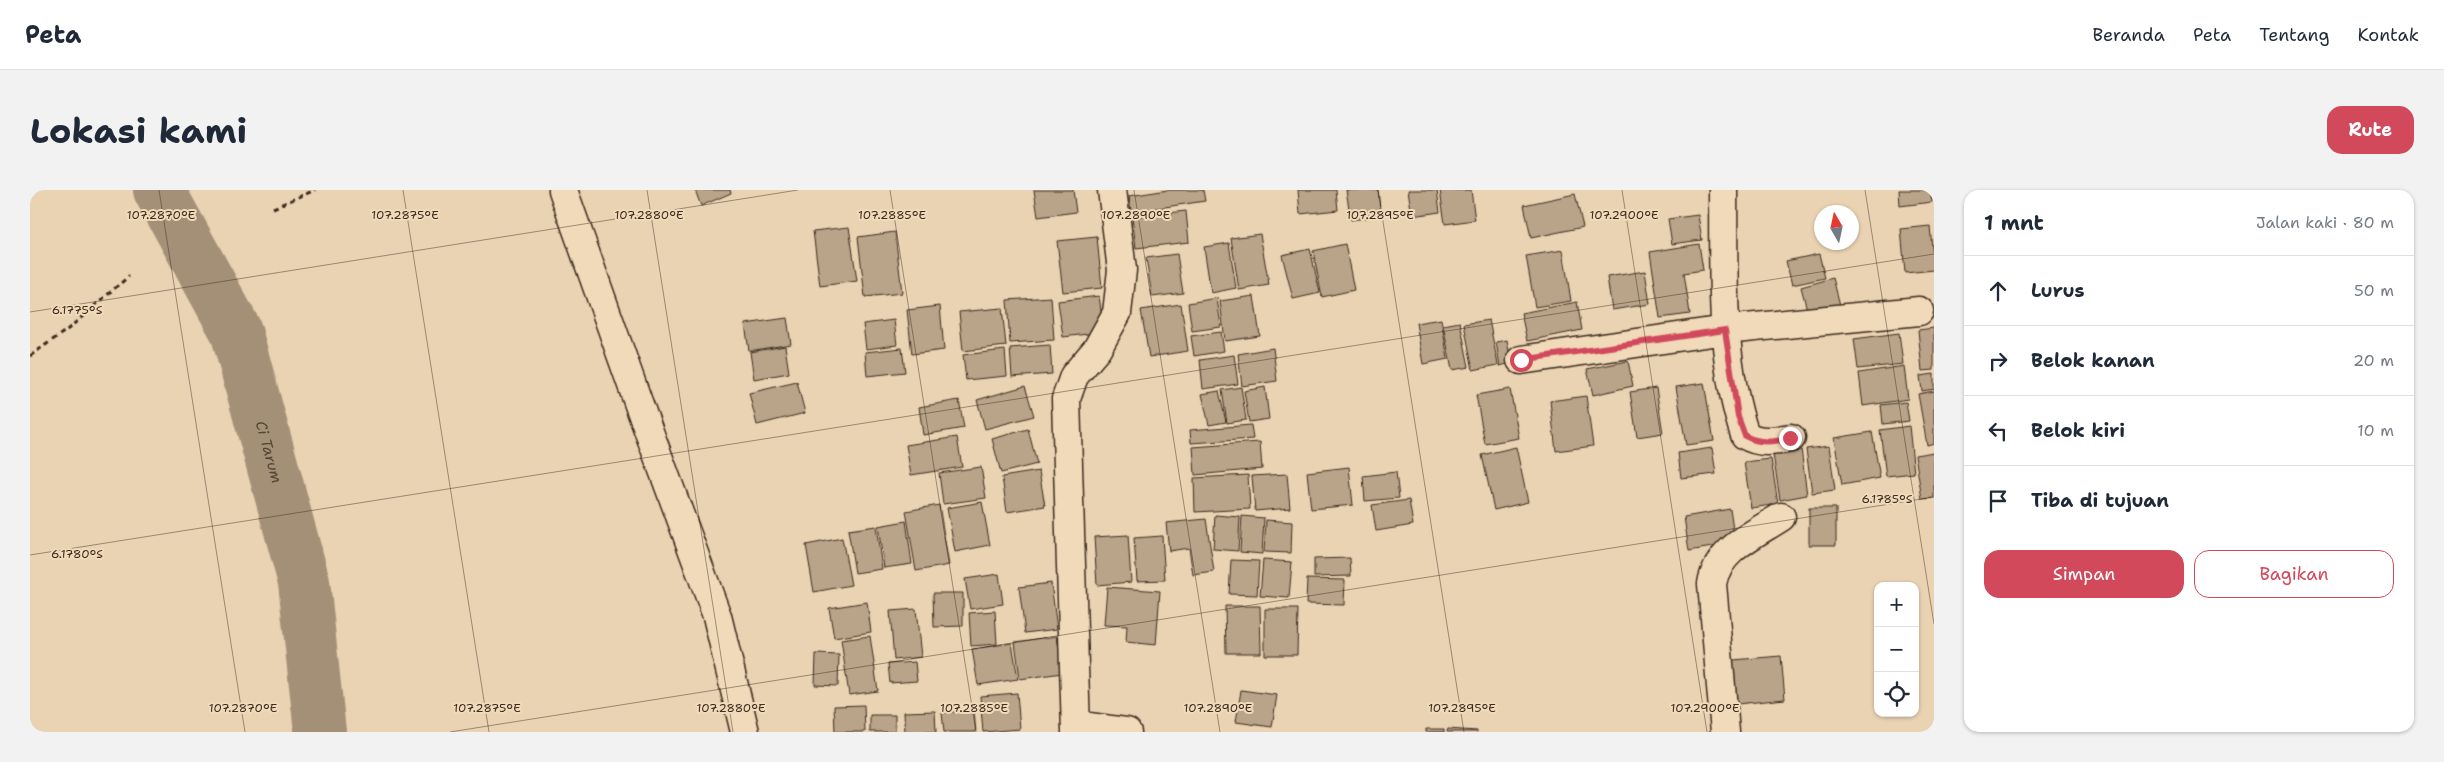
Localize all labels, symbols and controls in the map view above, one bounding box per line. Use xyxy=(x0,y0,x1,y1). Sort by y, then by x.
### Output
text: Peta xyxy=(25,19,81,51)
text: Beranda xyxy=(2093,23,2165,47)
text: Peta xyxy=(2193,23,2231,47)
text: Tentang xyxy=(2259,23,2330,47)
text: Kontak xyxy=(2358,23,2419,47)
button: Rute xyxy=(2327,106,2414,154)
text: Lokasi kami xyxy=(30,107,247,154)
north arrow xyxy=(1814,205,1859,250)
text: 107.2870°E xyxy=(127,207,195,223)
text: 107.2875°E xyxy=(371,207,439,223)
text: 107.2880°E xyxy=(614,207,684,223)
text: 107.2885°E xyxy=(858,207,926,223)
text: 107.2890°E xyxy=(1102,207,1170,223)
text: 107.2895°E xyxy=(1346,207,1414,223)
text: 107.2900°E xyxy=(1589,207,1659,223)
text: 1 mnt xyxy=(1984,209,2044,237)
text: Jalan kaki · 80 m xyxy=(2256,212,2394,233)
icon: ahead xyxy=(1984,277,2012,305)
text: Lurus xyxy=(2031,278,2085,303)
text: 50 m xyxy=(2354,280,2394,301)
text: 6.1775°S xyxy=(52,302,103,318)
icon: right xyxy=(1984,347,2012,375)
text: Belok kanan xyxy=(2031,348,2155,373)
route start xyxy=(1510,349,1533,372)
text: 20 m xyxy=(2353,350,2394,371)
icon: left xyxy=(1984,417,2012,445)
water label: Ci Tarum xyxy=(251,418,287,485)
text: Belok kiri xyxy=(2031,418,2125,443)
text: 10 m xyxy=(2357,420,2394,441)
route end xyxy=(1779,427,1802,450)
icon: arrive xyxy=(1984,487,2012,515)
text: Tiba di tujuan xyxy=(2031,488,2169,513)
text: 6.1785°S xyxy=(1862,491,1913,507)
text: 6.1780°S xyxy=(51,546,103,562)
button: Simpan xyxy=(1984,550,2184,598)
button: Bagikan xyxy=(2194,550,2394,598)
map controls xyxy=(1874,582,1919,717)
button: + xyxy=(1874,582,1919,627)
button: − xyxy=(1874,627,1919,672)
button: locate xyxy=(1874,672,1919,717)
text: 107.2870°E xyxy=(209,700,277,716)
text: 107.2875°E xyxy=(453,700,521,716)
text: 107.2880°E xyxy=(696,700,766,716)
text: 107.2885°E xyxy=(940,700,1008,716)
text: 107.2890°E xyxy=(1184,700,1252,716)
text: 107.2895°E xyxy=(1428,700,1496,716)
text: 107.2900°E xyxy=(1670,700,1740,716)

